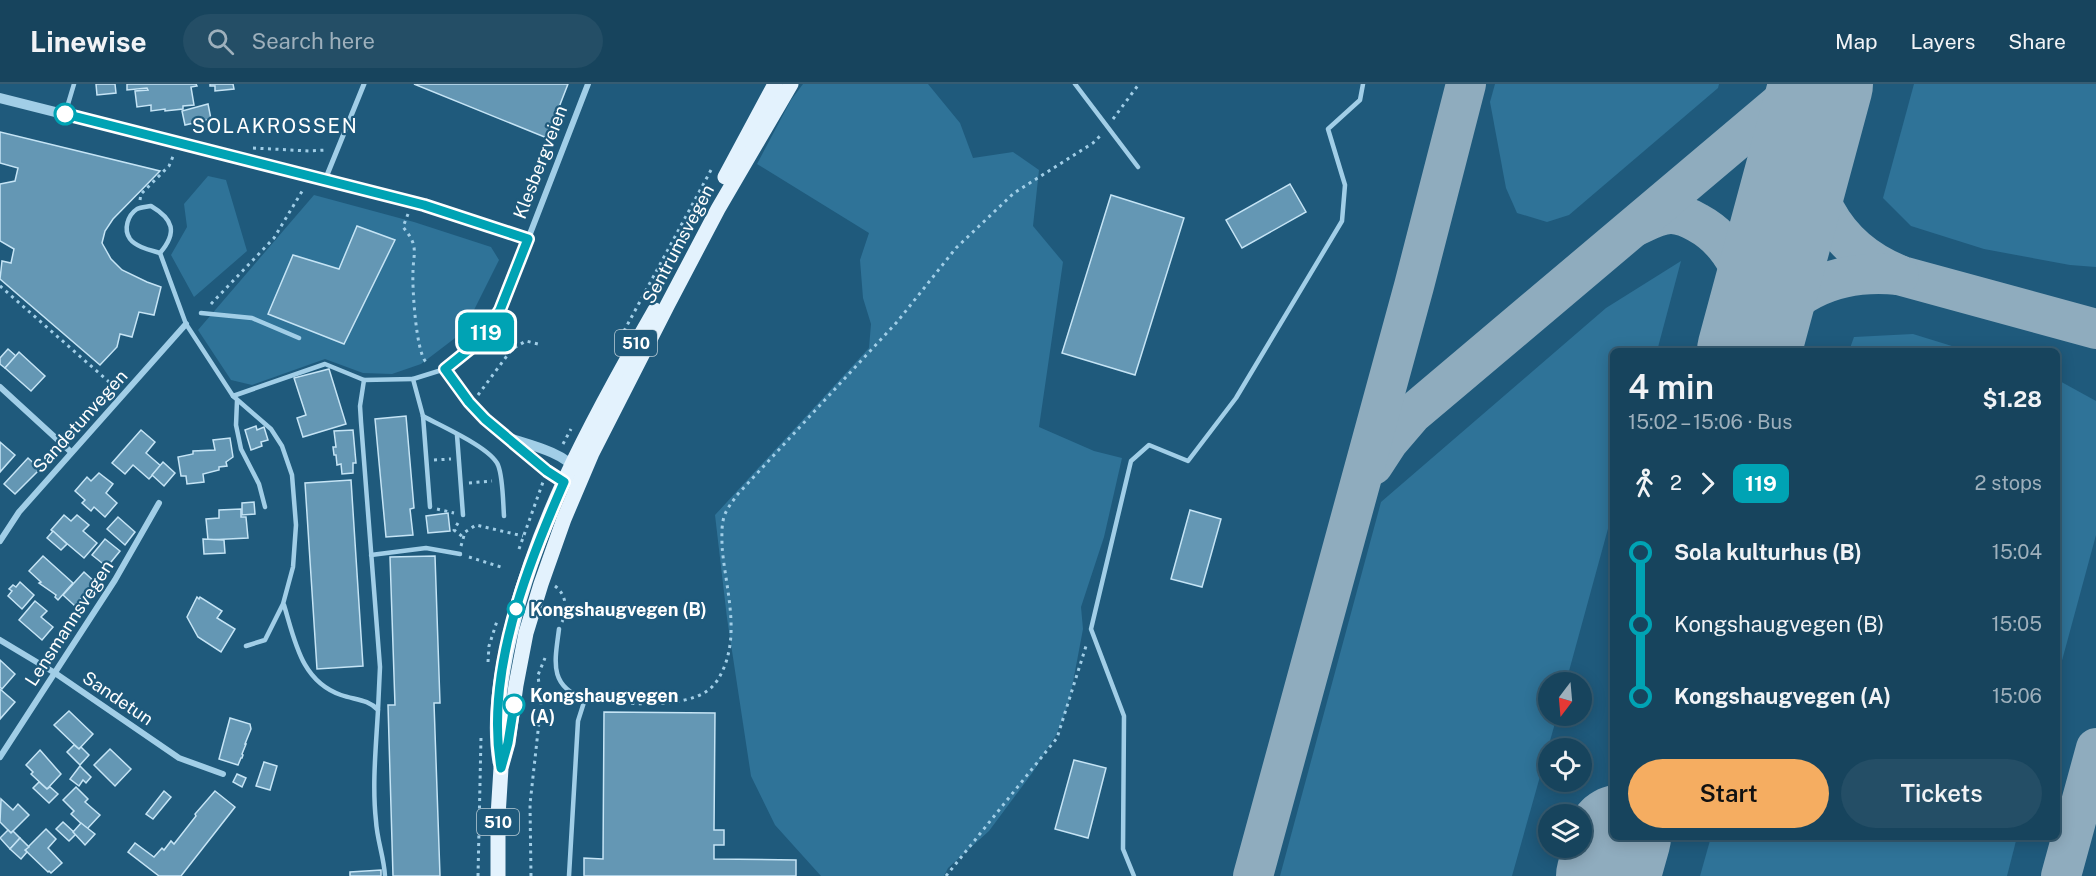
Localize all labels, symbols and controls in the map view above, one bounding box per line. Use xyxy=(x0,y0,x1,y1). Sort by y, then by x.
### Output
search box xyxy=(183,14,603,68)
text: Linewise xyxy=(30,25,147,58)
icon: search xyxy=(204,25,237,58)
text: Search here xyxy=(252,28,375,54)
text: Map xyxy=(1835,29,1878,54)
text: Layers xyxy=(1911,29,1975,54)
text: Share xyxy=(2008,29,2066,54)
street label: Klesbergveien xyxy=(509,102,571,222)
unlabelled marker xyxy=(54,103,76,125)
district label: SOLAKROSSEN xyxy=(192,114,358,138)
street label: Sentrumsvegen xyxy=(638,181,718,307)
line badge: 119 xyxy=(452,312,520,352)
text: 119 xyxy=(470,320,502,345)
road number: 510 xyxy=(615,330,657,356)
street label: Sandetunvegen xyxy=(28,365,132,477)
text: 4 min xyxy=(1628,368,1714,406)
text: $1.28 xyxy=(1983,386,2042,412)
text: 15:02 – 15:06 · Bus xyxy=(1628,410,1792,434)
icon: walk xyxy=(1628,467,1661,500)
icon: forward xyxy=(1691,467,1724,500)
text: 2 xyxy=(1670,471,1682,495)
text: 119 xyxy=(1745,471,1777,496)
text: 2 stops xyxy=(1975,471,2042,495)
text: Sola kulturhus (B) xyxy=(1674,539,1862,565)
text: 15:04 xyxy=(1992,540,2042,564)
street label: Lensmannsvegen xyxy=(21,556,117,690)
place label: Kongshaugvegen (B) xyxy=(530,599,707,620)
marker: Kongshaugvegen (B) xyxy=(507,600,525,618)
text: Kongshaugvegen (B) xyxy=(1674,611,1884,637)
text: 15:05 xyxy=(1991,612,2042,636)
street label: Sandetun xyxy=(79,667,157,729)
north arrow xyxy=(1538,672,1592,726)
map controls xyxy=(1538,672,1592,858)
text: Kongshaugvegen (A) xyxy=(1674,683,1891,709)
text: 15:06 xyxy=(1992,684,2042,708)
place label: Kongshaugvegen (A) xyxy=(530,685,678,727)
marker: Kongshaugvegen (A) xyxy=(503,694,525,716)
button: locate xyxy=(1538,738,1592,792)
button: Start xyxy=(1628,759,1829,828)
button: Tickets xyxy=(1841,759,2042,828)
button: layers xyxy=(1538,804,1592,858)
road number: 510 xyxy=(477,809,519,835)

